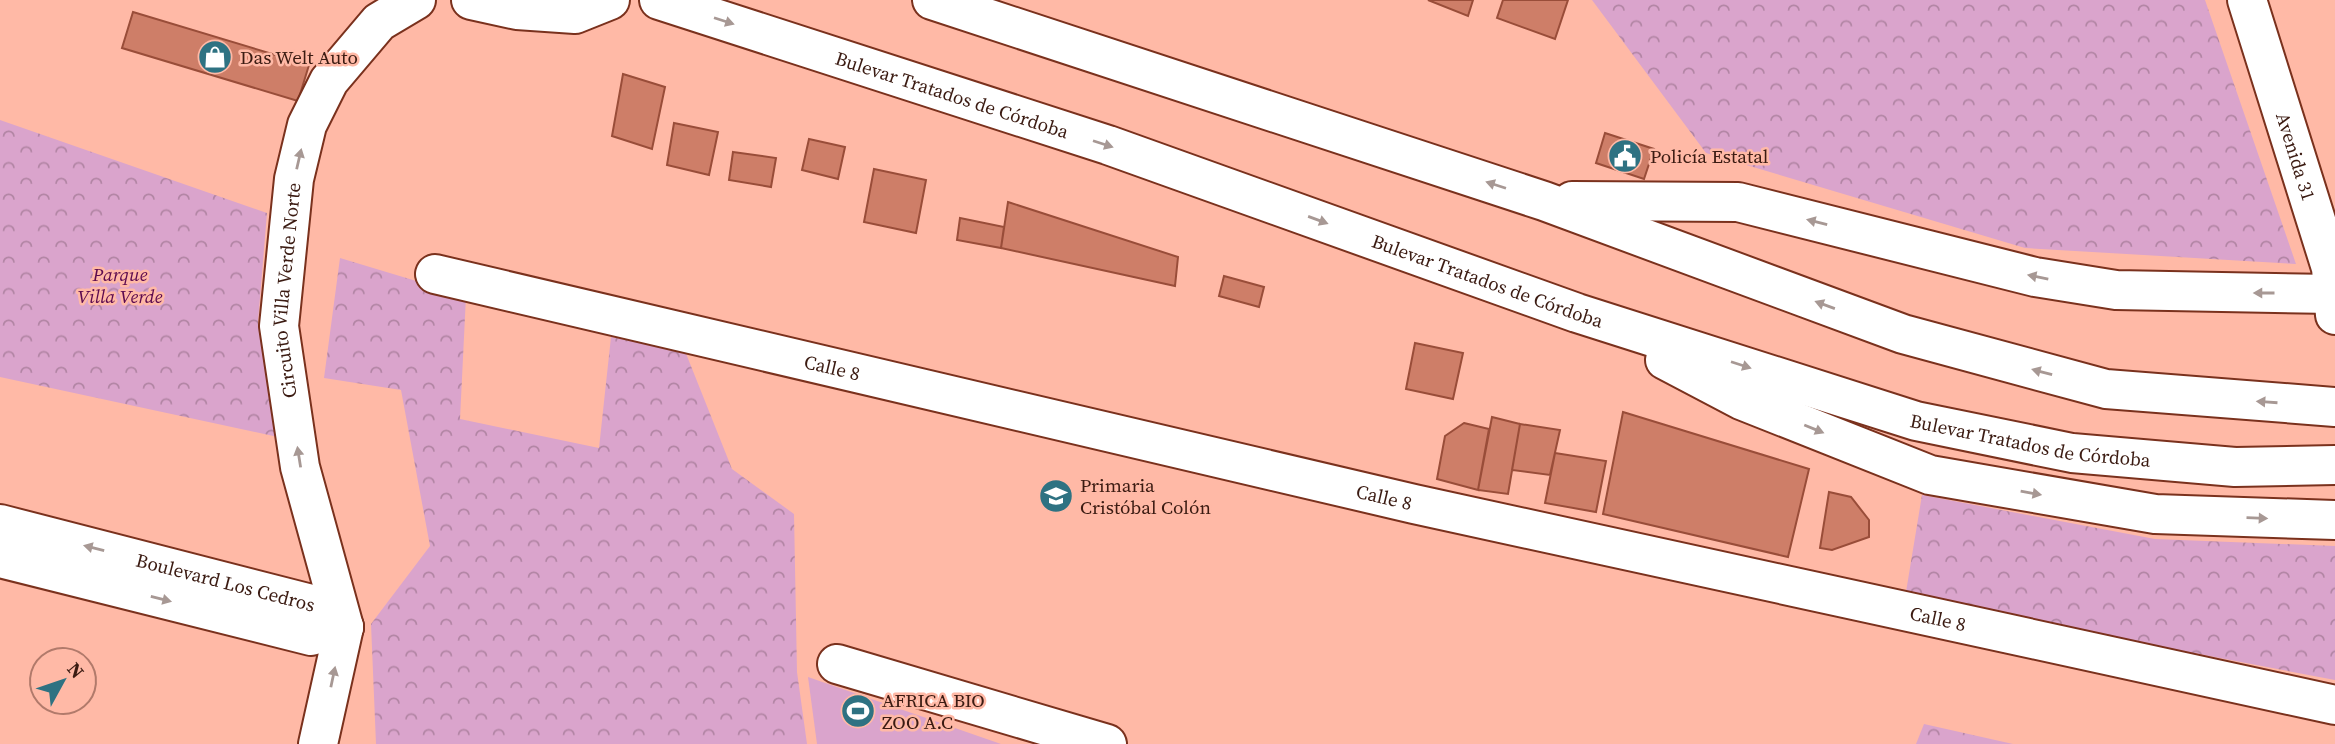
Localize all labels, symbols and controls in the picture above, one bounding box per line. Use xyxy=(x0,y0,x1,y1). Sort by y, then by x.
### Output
one-way arrow xyxy=(713,16,734,27)
shop icon: Das Welt Auto xyxy=(196,38,234,76)
place label: Das Welt Auto xyxy=(240,44,358,70)
street label: Bulevar Tratados de Córdoba xyxy=(832,45,1072,145)
street label: Avenida 31 xyxy=(2270,109,2322,204)
public building icon: Policía Estatal xyxy=(1606,137,1644,175)
one-way arrow xyxy=(1093,139,1114,150)
place label: Policía Estatal xyxy=(1650,143,1769,169)
one-way arrow xyxy=(294,148,305,170)
one-way arrow xyxy=(1486,179,1507,190)
street label: Circuito Villa Verde Norte xyxy=(266,181,307,400)
one-way arrow xyxy=(1307,215,1328,226)
one-way arrow xyxy=(1806,216,1828,227)
street label: Bulevar Tratados de Córdoba xyxy=(1368,228,1607,334)
park label: Parque Villa Verde xyxy=(77,261,163,309)
one-way arrow xyxy=(2027,272,2049,283)
one-way arrow xyxy=(2253,288,2275,299)
one-way arrow xyxy=(1815,299,1836,310)
street label: Calle 8 xyxy=(802,348,863,386)
one-way arrow xyxy=(1731,361,1752,371)
one-way arrow xyxy=(2031,366,2053,377)
one-way arrow xyxy=(2256,396,2278,407)
street label: Bulevar Tratados de Córdoba xyxy=(1908,407,2152,473)
one-way arrow xyxy=(1803,424,1824,435)
one-way arrow xyxy=(293,446,304,468)
place label: Primaria Cristóbal Colón xyxy=(1080,472,1211,520)
school or university icon: Primaria Cristóbal Colón xyxy=(1037,477,1075,515)
street label: Calle 8 xyxy=(1354,478,1415,516)
one-way arrow xyxy=(2020,488,2042,499)
one-way arrow xyxy=(2246,512,2268,523)
one-way arrow xyxy=(83,542,105,553)
street label: Boulevard Los Cedros xyxy=(133,547,318,618)
one-way arrow xyxy=(150,594,172,605)
street label: Calle 8 xyxy=(1908,600,1968,637)
north arrow xyxy=(28,646,98,716)
text: N xyxy=(62,656,91,684)
one-way arrow xyxy=(328,666,339,688)
place label: AFRICA BIO ZOO A.C xyxy=(882,687,985,735)
sports icon: AFRICA BIO ZOO A.C xyxy=(839,692,877,730)

